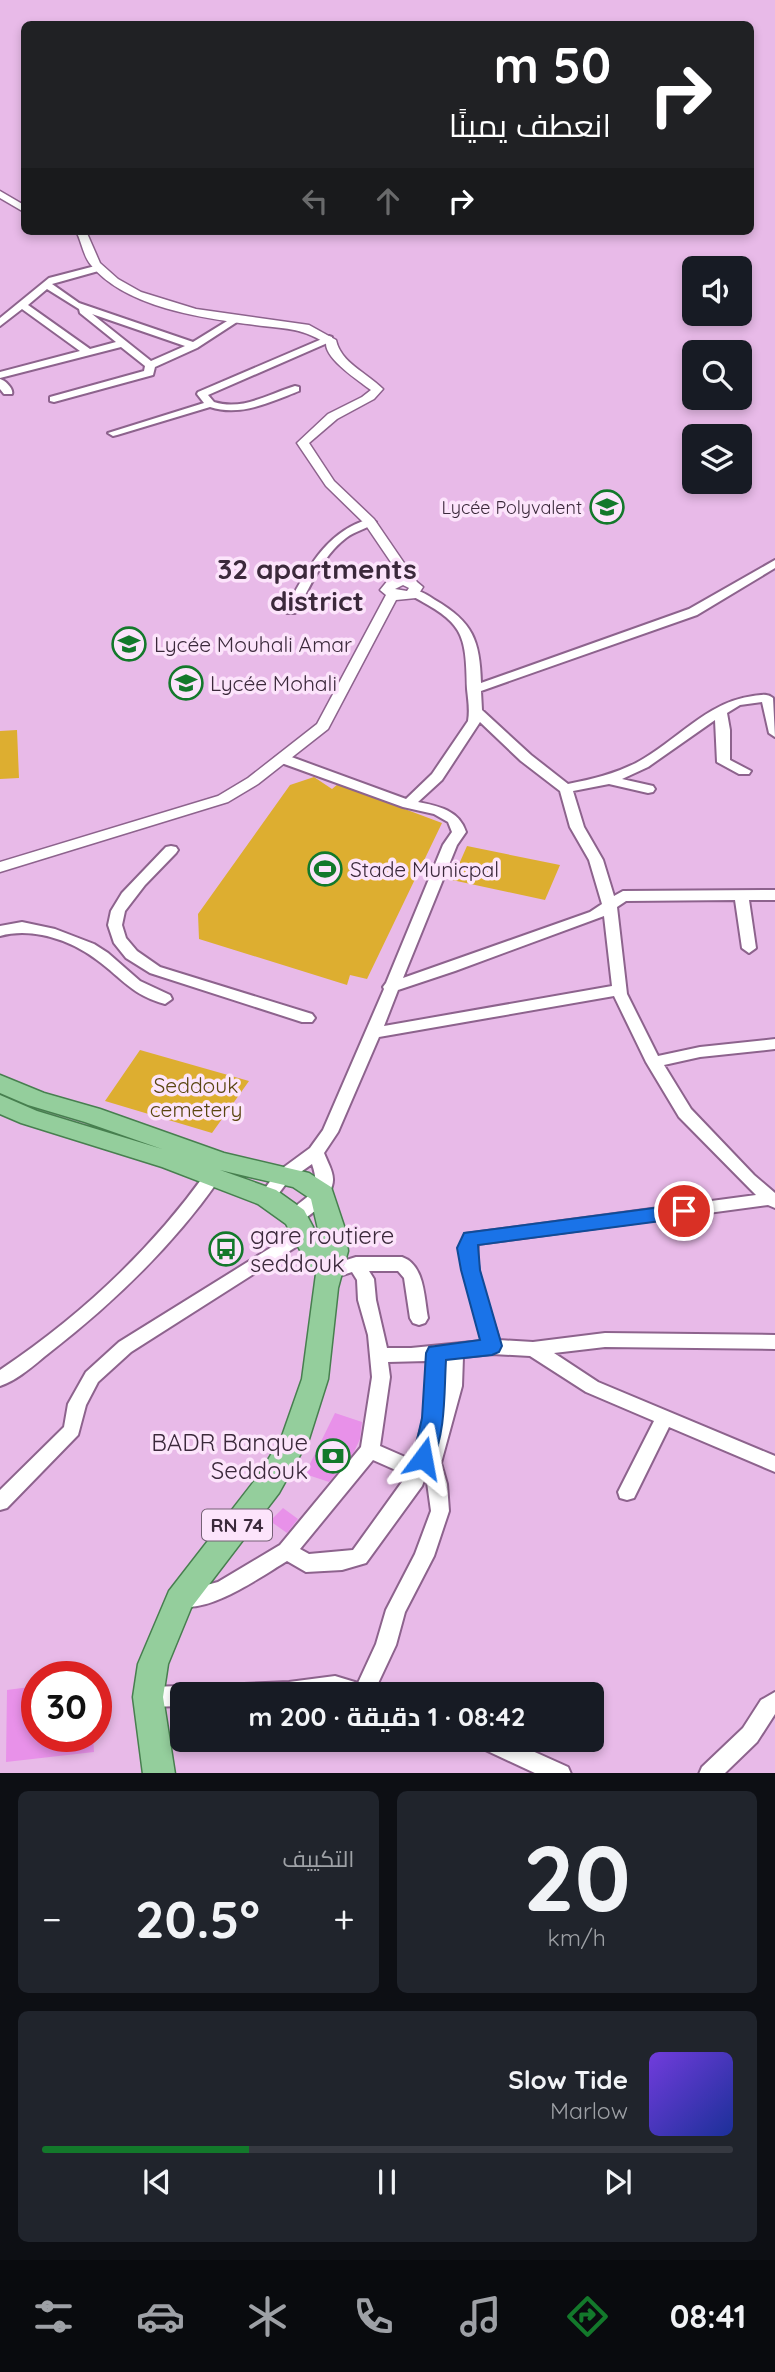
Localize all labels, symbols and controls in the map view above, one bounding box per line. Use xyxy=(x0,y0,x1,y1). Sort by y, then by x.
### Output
text: 50 m xyxy=(494,34,611,95)
icon: right xyxy=(635,49,726,140)
text: انعطف يمينًا xyxy=(449,105,611,145)
icon: left xyxy=(296,182,334,220)
icon: ahead xyxy=(369,182,407,220)
icon: right xyxy=(442,182,480,220)
map controls xyxy=(682,256,752,494)
button: sound xyxy=(682,256,752,326)
button: search xyxy=(682,340,752,410)
button: layers xyxy=(682,424,752,494)
school or university icon: Lycée Polyvalent xyxy=(588,488,626,526)
place label: Lycée Polyvalent xyxy=(442,496,582,519)
district label: 32 apartments district xyxy=(217,551,417,618)
school or university icon: Lycée Mouhali Amar xyxy=(110,625,148,663)
place label: Lycée Mouhali Amar xyxy=(154,631,352,657)
school or university icon: Lycée Mohali xyxy=(167,664,205,702)
place label: Lycée Mohali xyxy=(210,670,337,696)
sports icon: Stade Municpal xyxy=(306,850,344,888)
place label: Stade Municpal xyxy=(350,856,499,882)
park label: Seddouk cemetery xyxy=(150,1072,242,1122)
pin xyxy=(654,1181,714,1241)
icon: arrive xyxy=(665,1192,703,1230)
place label: gare routiere seddouk xyxy=(250,1220,394,1278)
bus stop icon: gare routiere seddouk xyxy=(207,1230,245,1268)
position arrow xyxy=(386,1421,460,1495)
place label: BADR Banque Seddouk xyxy=(151,1427,308,1485)
bank icon: BADR Banque Seddouk xyxy=(314,1437,352,1475)
road number: RN 74 xyxy=(202,1510,272,1540)
speed limit sign: 30 xyxy=(21,1661,112,1752)
text: 08:42 · 1 دقيقة · 200 m xyxy=(249,1700,526,1733)
text: 20 xyxy=(523,1820,631,1934)
text: التكييف xyxy=(282,1844,355,1873)
text: 20.5° xyxy=(135,1886,260,1951)
text: − xyxy=(42,1895,62,1943)
text: + xyxy=(333,1895,355,1943)
text: km/h xyxy=(548,1923,606,1952)
text: Slow Tide xyxy=(508,2063,628,2096)
text: Marlow xyxy=(550,2096,628,2125)
icon: previous xyxy=(138,2163,176,2201)
icon: pause xyxy=(368,2163,406,2201)
icon: next xyxy=(599,2163,637,2201)
icon: filters xyxy=(29,2292,78,2341)
icon: car xyxy=(136,2292,185,2341)
icon: climate xyxy=(243,2292,292,2341)
icon: phone xyxy=(349,2292,398,2341)
icon: music xyxy=(456,2292,505,2341)
icon: directions xyxy=(563,2292,612,2341)
text: 08:41 xyxy=(670,2296,746,2336)

